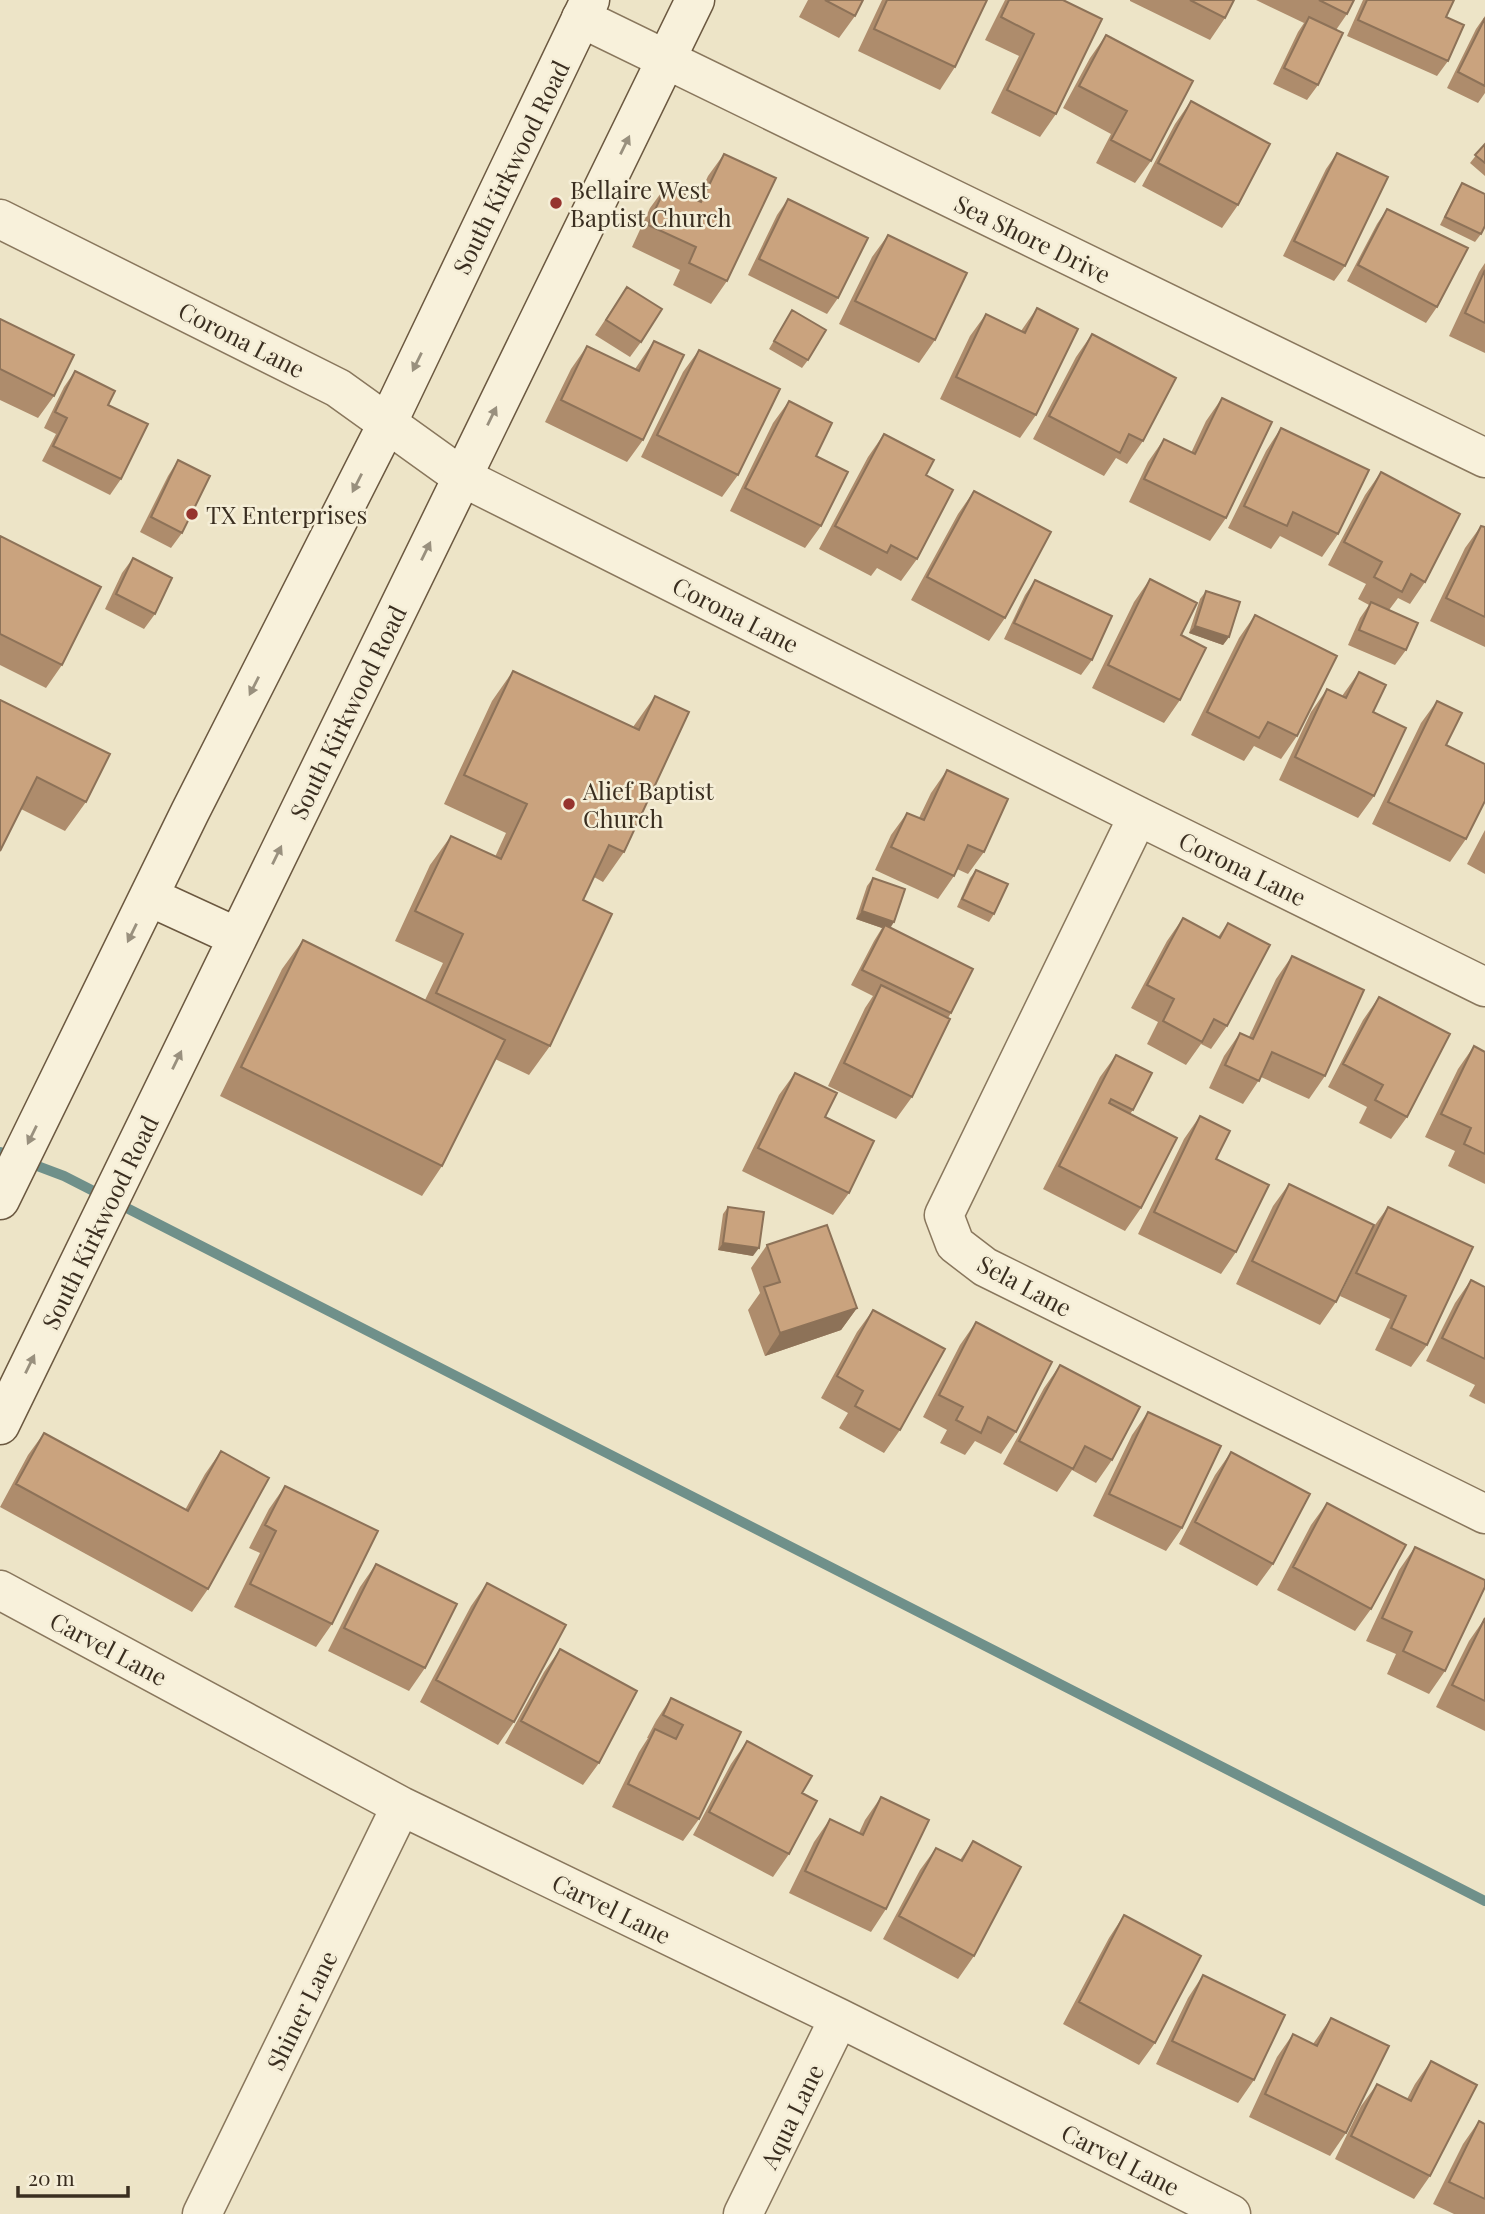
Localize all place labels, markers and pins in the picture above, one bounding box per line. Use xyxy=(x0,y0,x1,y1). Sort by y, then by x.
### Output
place label: Bellaire West Baptist Church xyxy=(570,173,732,233)
marker: Bellaire West Baptist Church xyxy=(548,195,564,211)
place label: TX Enterprises xyxy=(206,498,367,530)
marker: TX Enterprises xyxy=(184,506,200,522)
place label: Alief Baptist Church xyxy=(582,774,714,834)
marker: Alief Baptist Church xyxy=(561,796,577,812)

